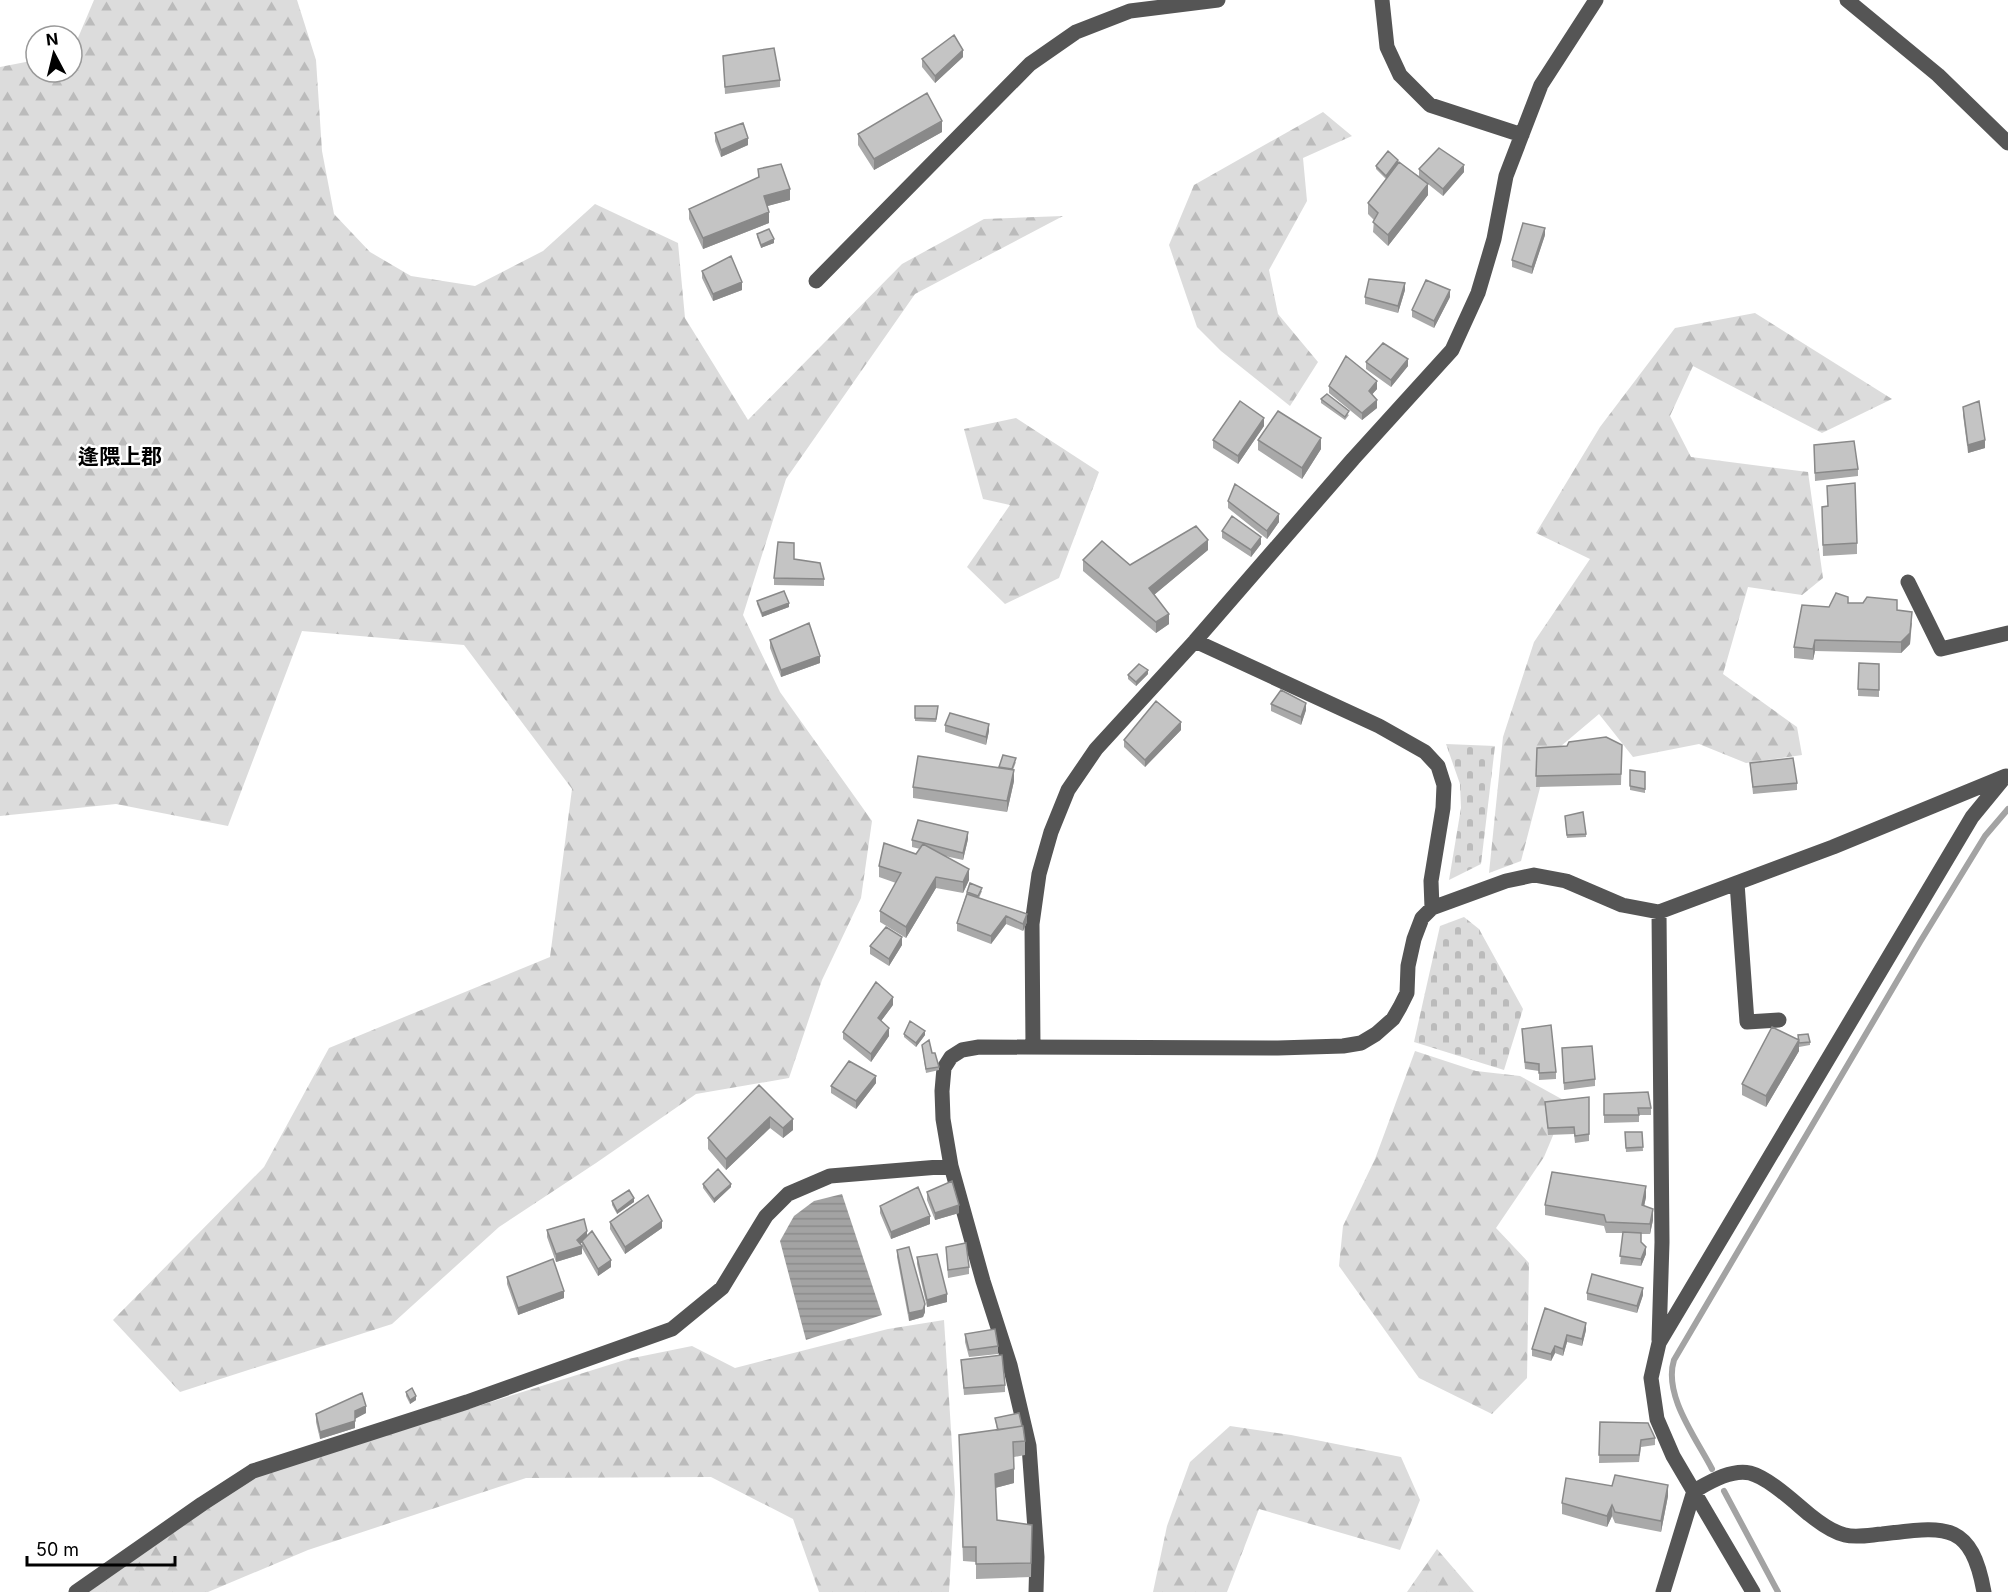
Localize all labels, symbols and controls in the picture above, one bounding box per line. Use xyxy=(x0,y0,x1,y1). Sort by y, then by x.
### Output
north arrow xyxy=(24,24,84,84)
text: N xyxy=(45,28,59,50)
district label: 逢隈上郡 xyxy=(78,444,162,469)
scale bar xyxy=(27,1529,176,1567)
text: 50 m xyxy=(36,1539,79,1560)

